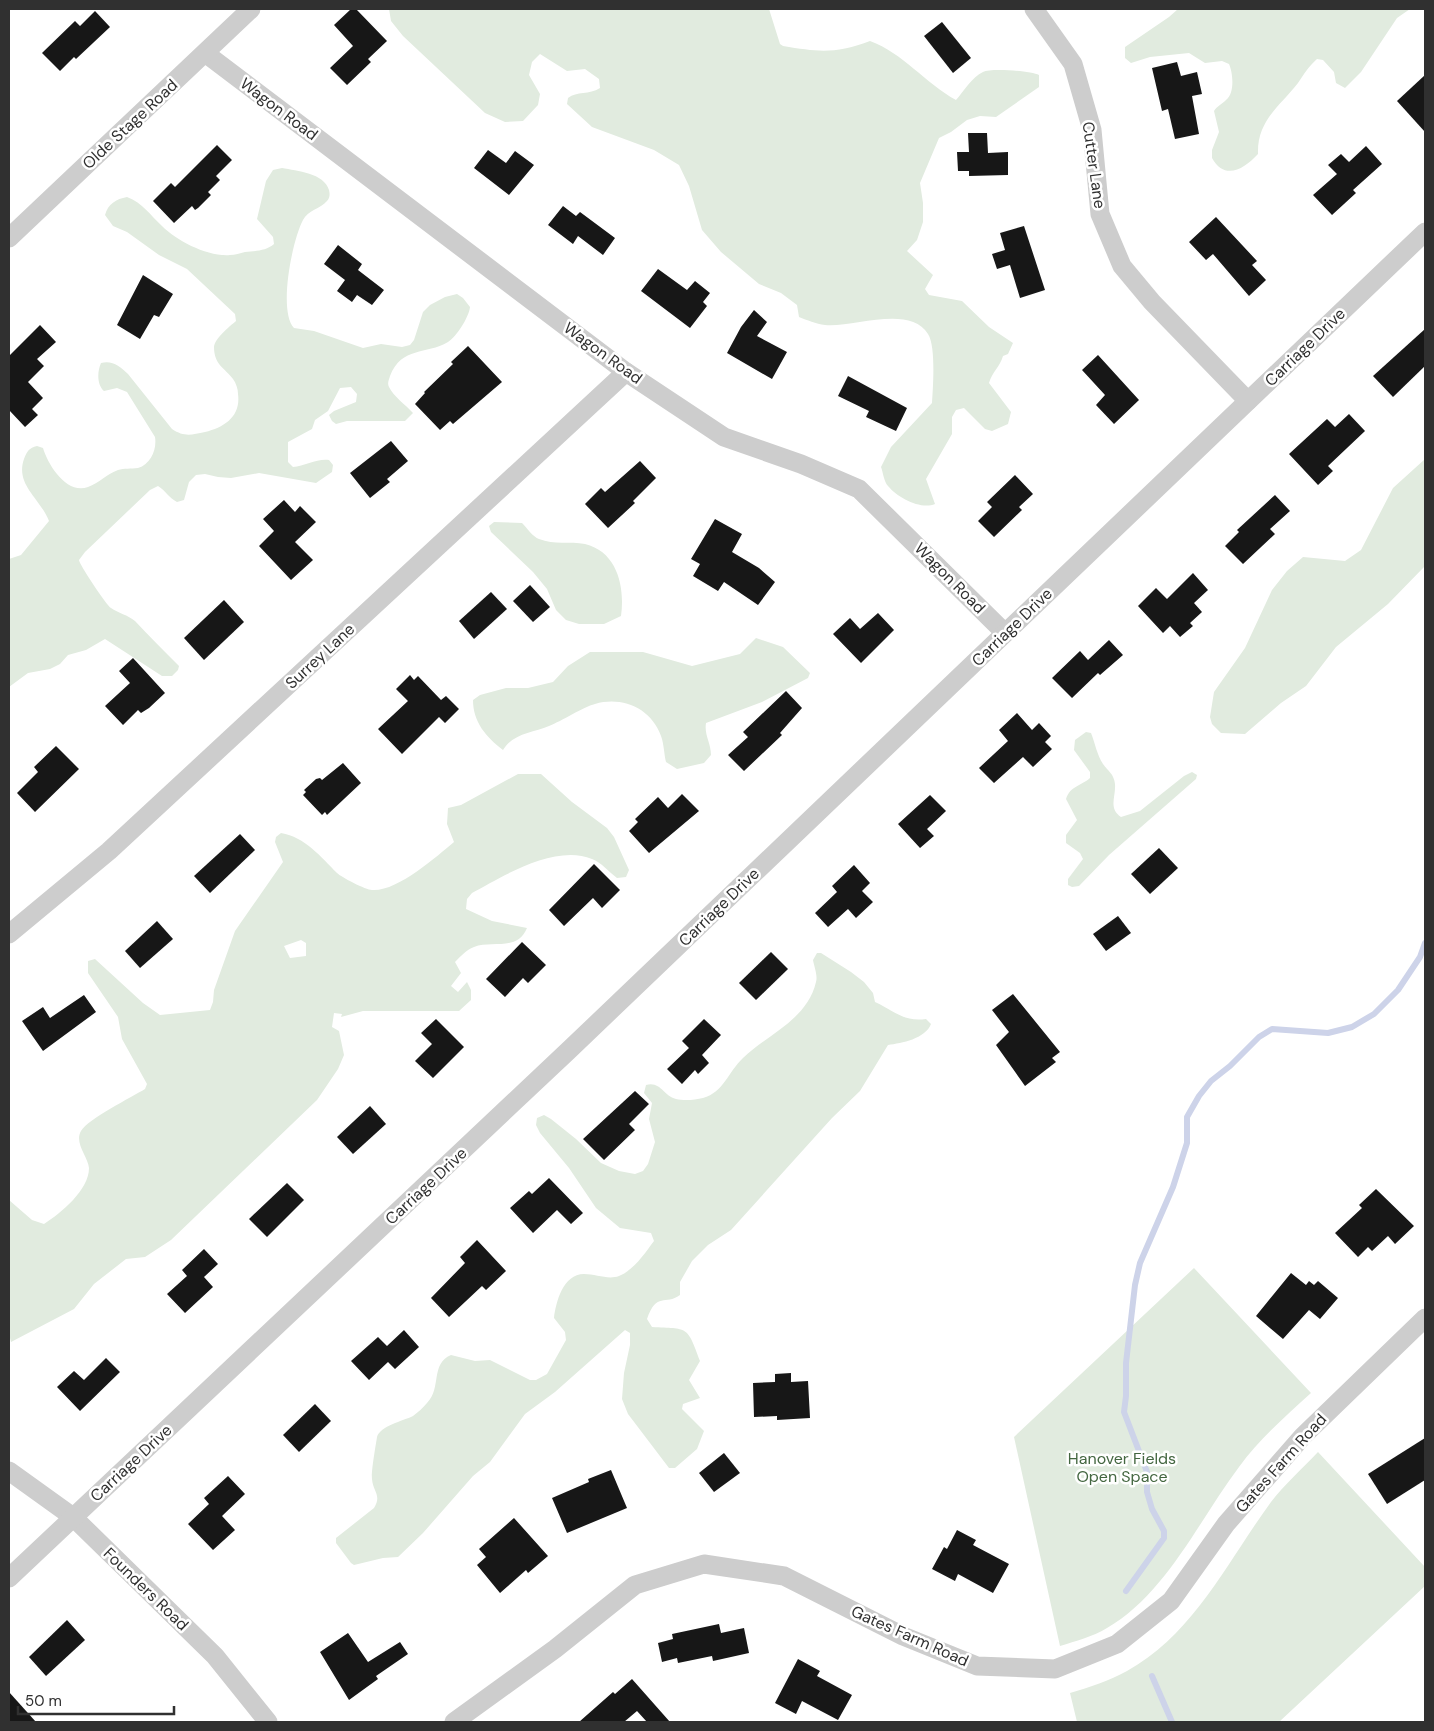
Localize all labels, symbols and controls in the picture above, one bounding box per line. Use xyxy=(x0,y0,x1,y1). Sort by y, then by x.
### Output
street label: Wagon Road xyxy=(236,73,322,145)
street label: Olde Stage Road xyxy=(78,74,182,174)
street label: Cutter Lane xyxy=(1078,120,1110,210)
street label: Carriage Drive xyxy=(1260,303,1350,391)
street label: Wagon Road xyxy=(560,317,646,389)
street label: Wagon Road xyxy=(910,538,990,618)
street label: Carriage Drive xyxy=(967,583,1057,671)
street label: Surrey Lane xyxy=(281,619,359,693)
street label: Carriage Drive xyxy=(674,863,764,951)
street label: Carriage Drive xyxy=(381,1143,471,1229)
street label: Gates Farm Road xyxy=(1231,1409,1331,1517)
street label: Carriage Drive xyxy=(86,1420,176,1506)
park label: Hanover Fields Open Space xyxy=(1068,1448,1176,1487)
street label: Founders Road xyxy=(99,1543,193,1635)
street label: Gates Farm Road xyxy=(848,1601,972,1671)
scale bar xyxy=(18,1684,174,1716)
text: 50 m xyxy=(25,1691,62,1711)

